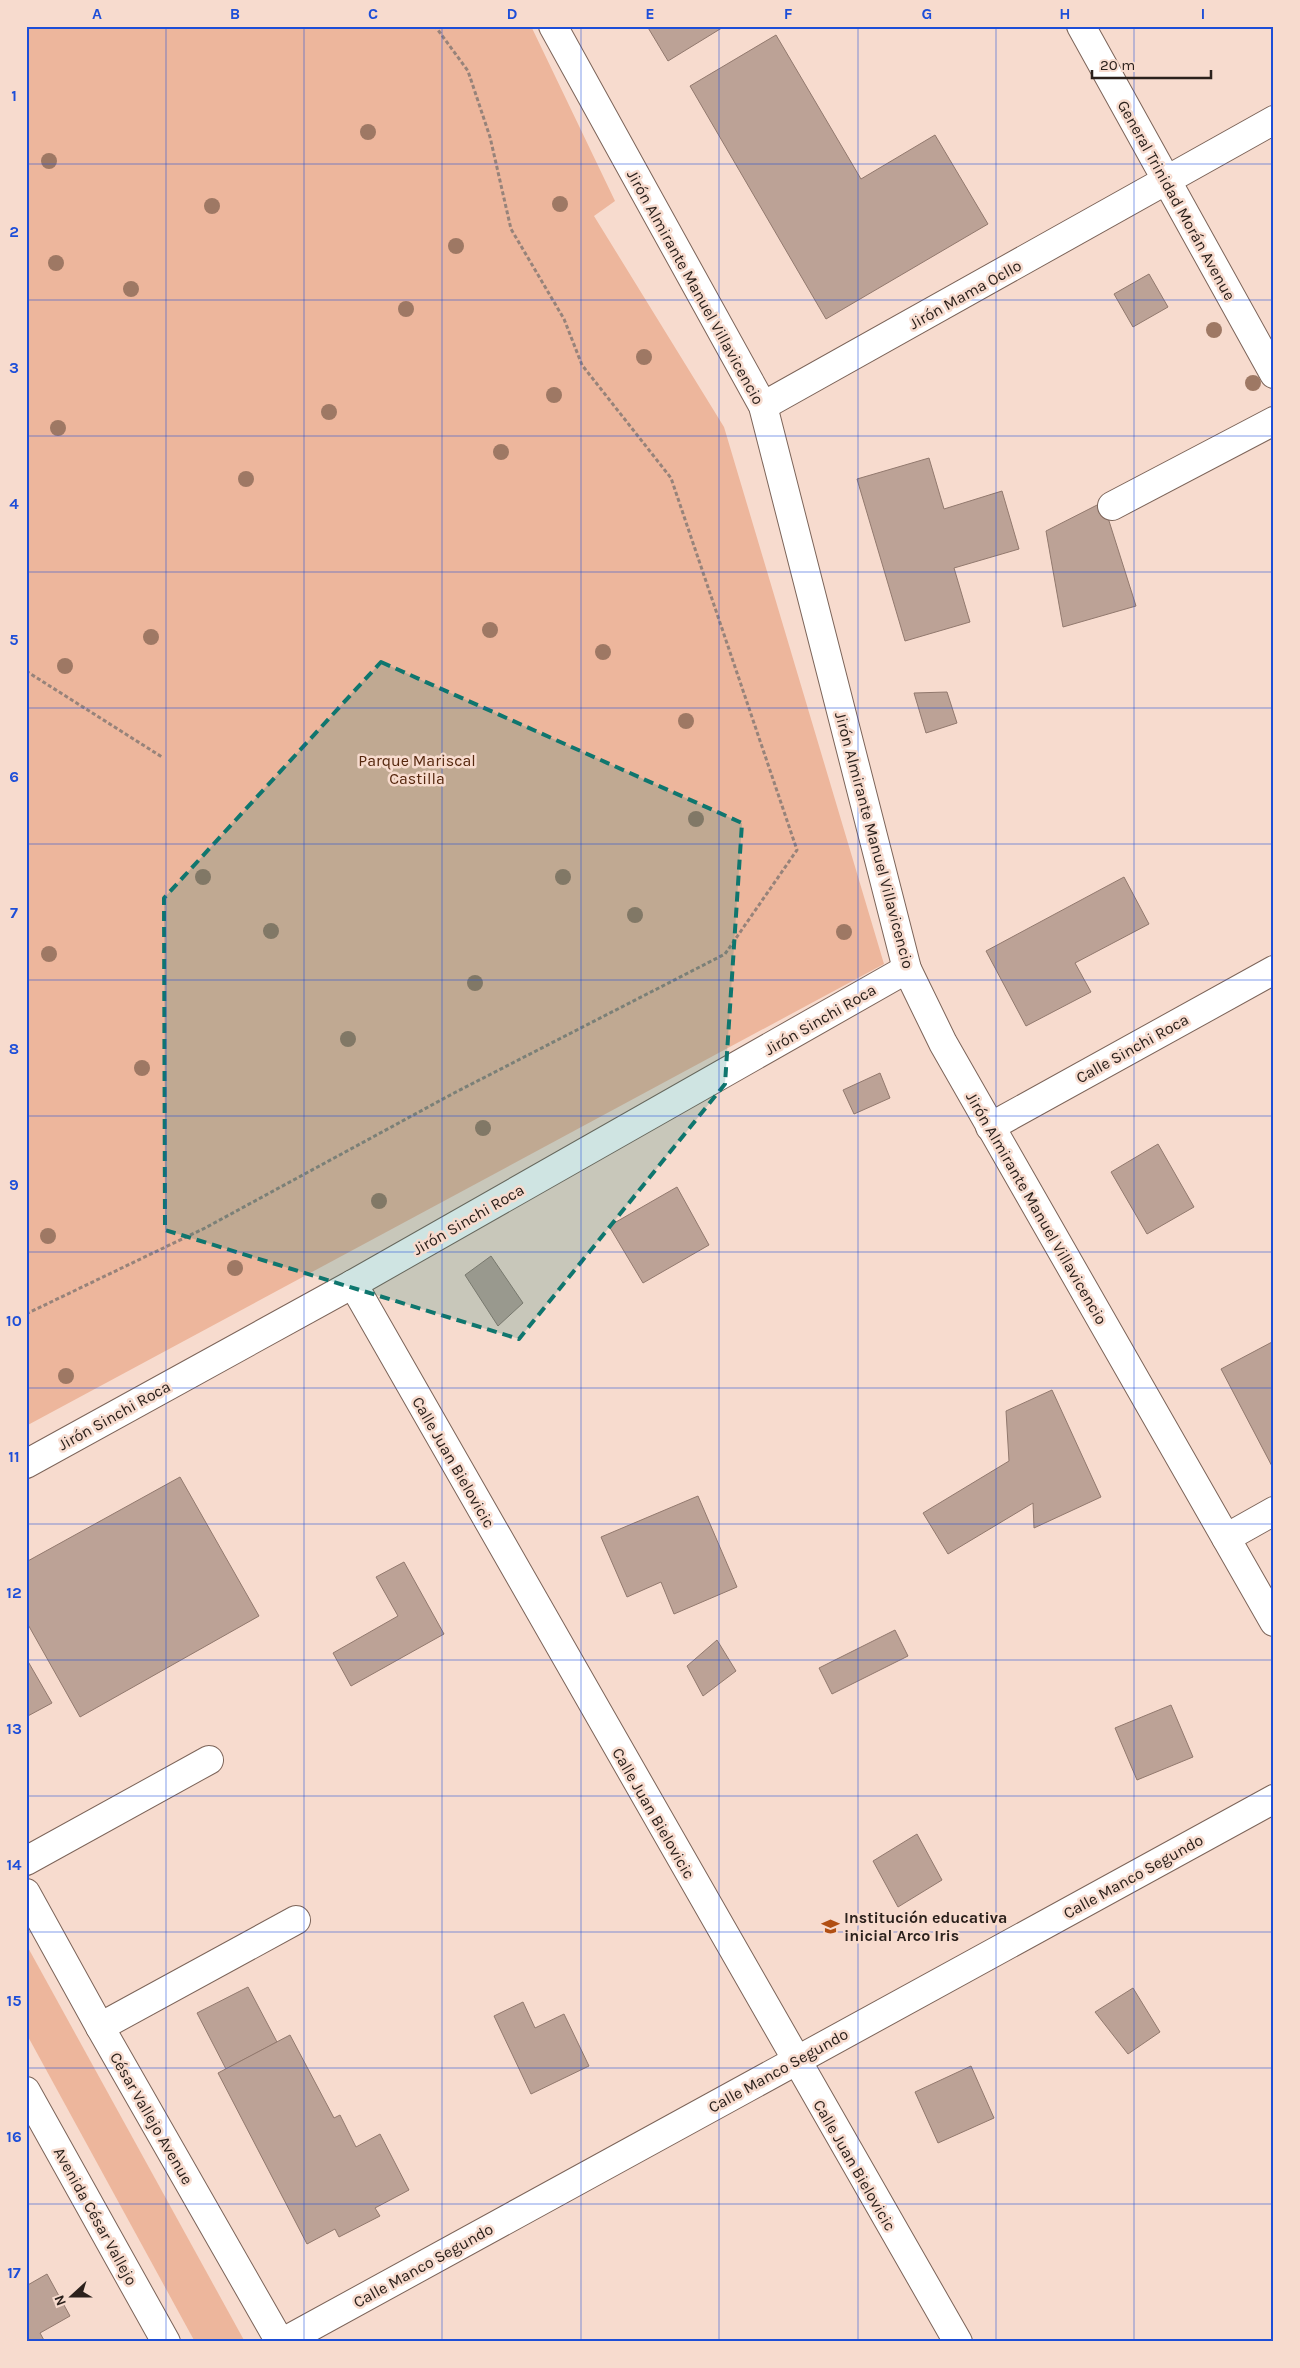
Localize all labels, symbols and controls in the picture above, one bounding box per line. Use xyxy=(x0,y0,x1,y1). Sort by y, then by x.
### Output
text: A xyxy=(92,4,102,23)
text: B xyxy=(230,4,240,23)
text: C xyxy=(368,4,378,23)
text: D xyxy=(507,4,518,23)
text: E xyxy=(645,4,655,23)
text: F xyxy=(784,4,793,23)
text: G xyxy=(922,4,932,23)
text: H xyxy=(1059,4,1071,23)
text: I xyxy=(1201,4,1205,23)
scale bar xyxy=(1092,48,1211,80)
text: 20 m xyxy=(1100,56,1135,74)
text: 1 xyxy=(11,86,17,105)
street label: General Trinidad Morán Avenue xyxy=(1114,97,1240,304)
street label: Jirón Almirante Manuel Villavicencio xyxy=(623,167,768,408)
text: 2 xyxy=(9,222,19,241)
street label: Jirón Mama Ocllo xyxy=(906,256,1025,333)
text: 3 xyxy=(9,358,19,377)
text: 4 xyxy=(9,494,19,513)
text: 5 xyxy=(9,630,19,649)
street label: Jirón Almirante Manuel Villavicencio xyxy=(831,710,918,971)
park label: Parque Mariscal Castilla xyxy=(358,751,476,788)
text: 6 xyxy=(9,767,19,786)
text: 7 xyxy=(10,903,18,922)
street label: Jirón Sinchi Roca xyxy=(761,980,879,1059)
street label: Calle Sinchi Roca xyxy=(1073,1010,1192,1087)
text: 8 xyxy=(9,1039,19,1058)
street label: Jirón Almirante Manuel Villavicencio xyxy=(962,1089,1111,1328)
text: 9 xyxy=(9,1175,19,1194)
street label: Jirón Sinchi Roca xyxy=(409,1180,527,1259)
text: 10 xyxy=(6,1311,22,1330)
street label: Jirón Sinchi Roca xyxy=(55,1377,174,1454)
street label: Calle Juan Bielovicic xyxy=(408,1393,499,1531)
text: 11 xyxy=(8,1447,20,1466)
text: 12 xyxy=(6,1583,22,1602)
text: 13 xyxy=(6,1719,22,1738)
street label: Calle Juan Bielovicic xyxy=(608,1744,699,1882)
street label: Calle Manco Segundo xyxy=(1060,1830,1206,1923)
text: 14 xyxy=(6,1855,22,1874)
place label: Institución educativa inicial Arco Iris xyxy=(844,1908,1007,1945)
school or university icon: Institución educativa inicial Arco Iris xyxy=(820,1916,840,1936)
text: 15 xyxy=(6,1991,22,2010)
street label: Calle Manco Segundo xyxy=(705,2024,851,2117)
street label: César Vallejo Avenue xyxy=(106,2049,197,2188)
street label: Calle Juan Bielovicic xyxy=(809,2096,900,2234)
text: 16 xyxy=(6,2127,22,2146)
street label: Avenida César Vallejo xyxy=(50,2144,141,2288)
street label: Calle Manco Segundo xyxy=(350,2219,496,2312)
text: 17 xyxy=(7,2263,21,2282)
north arrow xyxy=(48,2270,98,2320)
text: N xyxy=(51,2293,70,2308)

